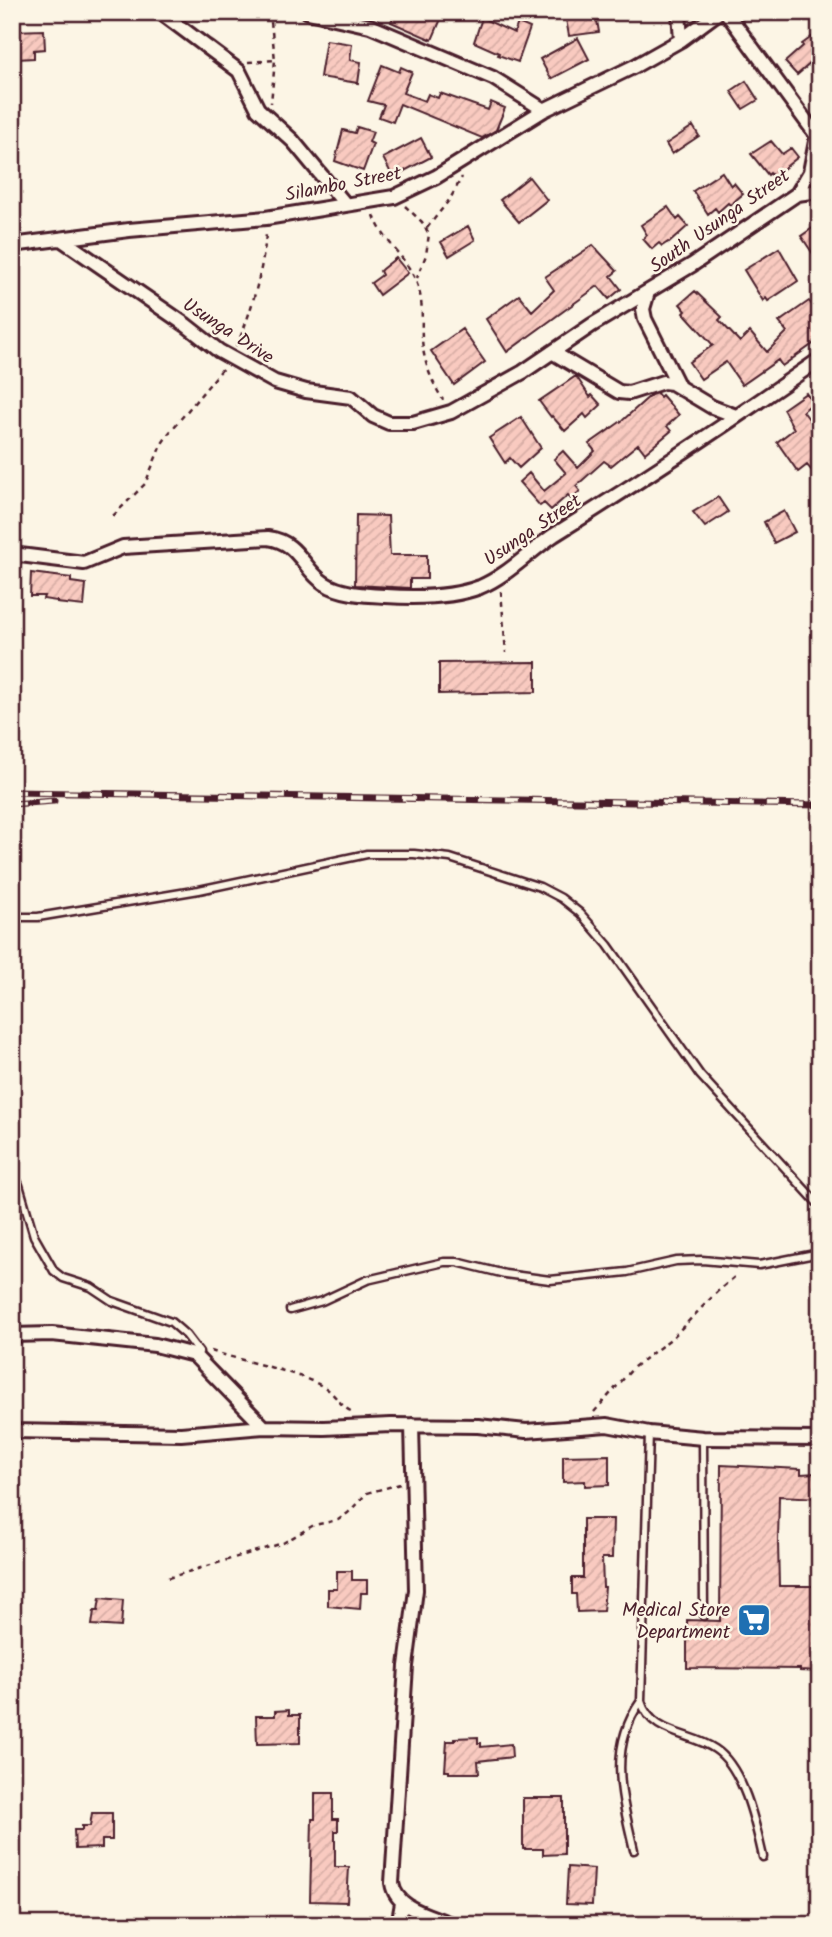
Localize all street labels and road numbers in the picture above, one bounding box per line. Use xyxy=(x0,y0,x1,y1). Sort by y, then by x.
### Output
street label: Silambo Street xyxy=(283,159,405,211)
street label: South Usunga Street xyxy=(644,162,797,281)
street label: Usunga Drive xyxy=(176,291,280,373)
street label: Usunga Street xyxy=(478,486,589,575)

